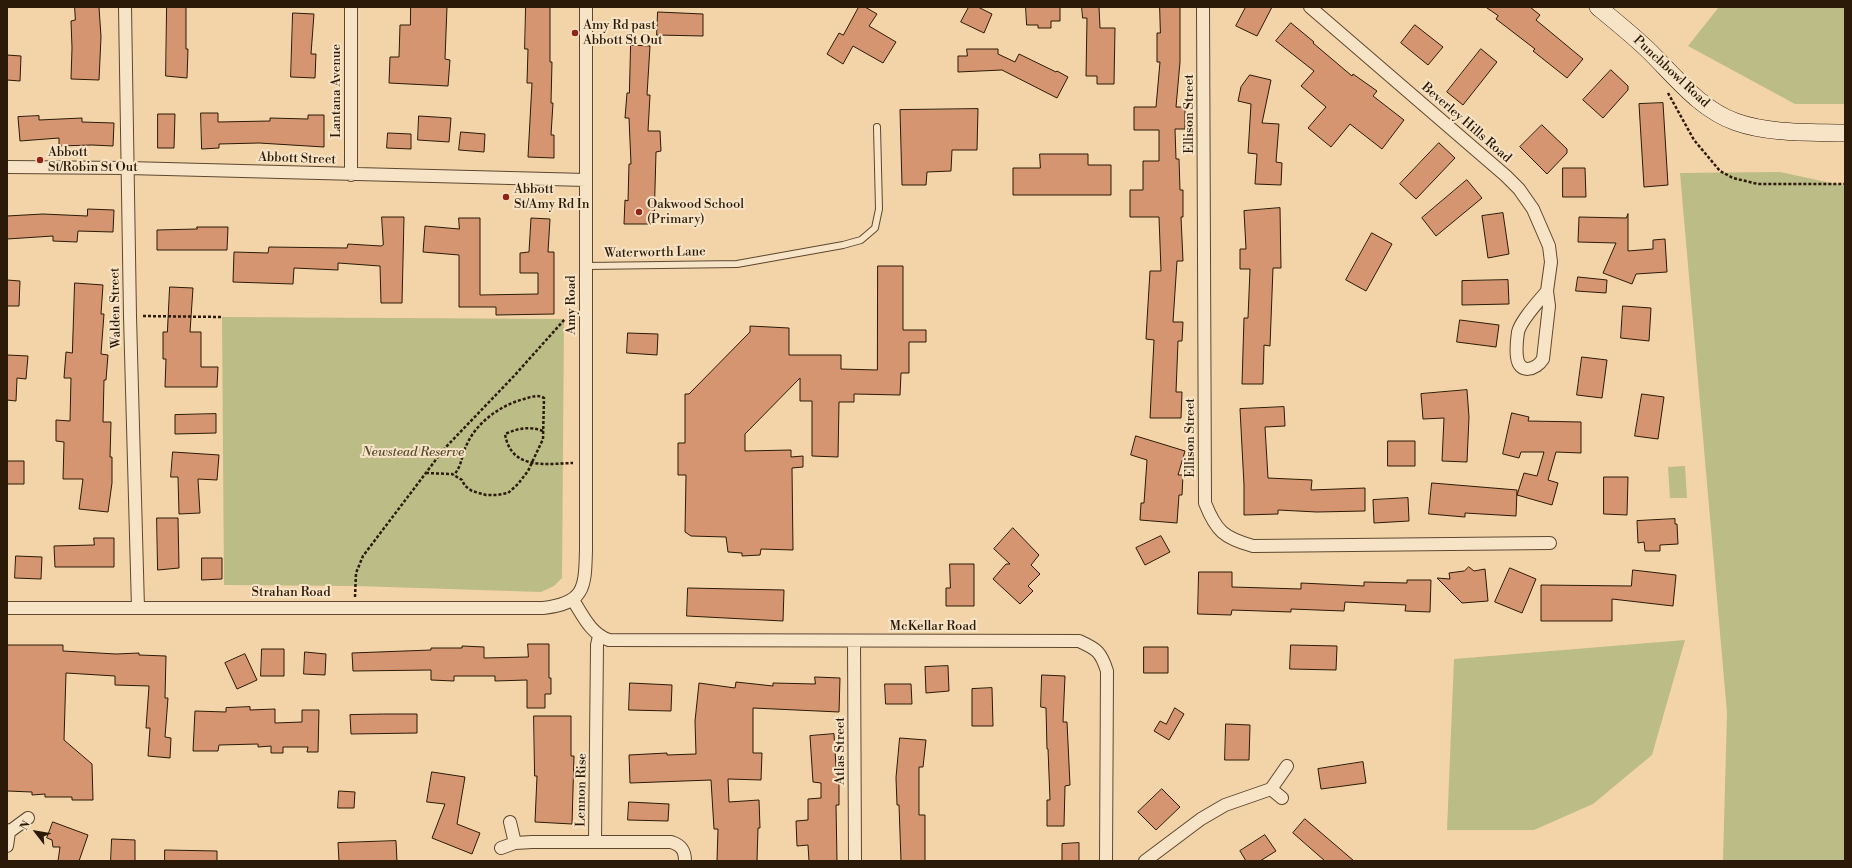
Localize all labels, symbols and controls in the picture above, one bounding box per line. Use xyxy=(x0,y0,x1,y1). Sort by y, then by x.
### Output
place label: Amy Rd past Abbott St Out xyxy=(583,18,663,49)
marker: Amy Rd past Abbott St Out xyxy=(570,28,580,38)
street label: Punchbowl Road xyxy=(1630,33,1712,111)
street label: Lantana Avenue xyxy=(329,44,345,138)
street label: Ellison Street xyxy=(1182,74,1198,154)
street label: Beverley Hills Road xyxy=(1418,80,1514,166)
place label: Abbott St/Robin St Out xyxy=(48,145,138,176)
street label: Abbott Street xyxy=(258,150,336,168)
marker: Abbott St/Robin St Out xyxy=(35,155,45,165)
place label: Abbott St/Amy Rd In xyxy=(514,182,589,213)
marker: Abbott St/Amy Rd In xyxy=(501,192,511,202)
place label: Oakwood School (Primary) xyxy=(647,197,744,228)
marker: Oakwood School (Primary) xyxy=(634,207,644,217)
street label: Waterworth Lane xyxy=(604,244,706,262)
street label: Walden Street xyxy=(107,267,125,349)
street label: Amy Road xyxy=(564,275,580,335)
street label: Ellison Street xyxy=(1183,398,1199,478)
park label: Newstead Reserve xyxy=(362,445,464,461)
street label: Strahan Road xyxy=(251,585,331,601)
street label: McKellar Road xyxy=(890,619,976,635)
street label: Atlas Street xyxy=(833,717,849,785)
street label: Lennon Rise xyxy=(574,753,590,827)
north arrow xyxy=(16,812,56,852)
text: N xyxy=(17,818,34,833)

